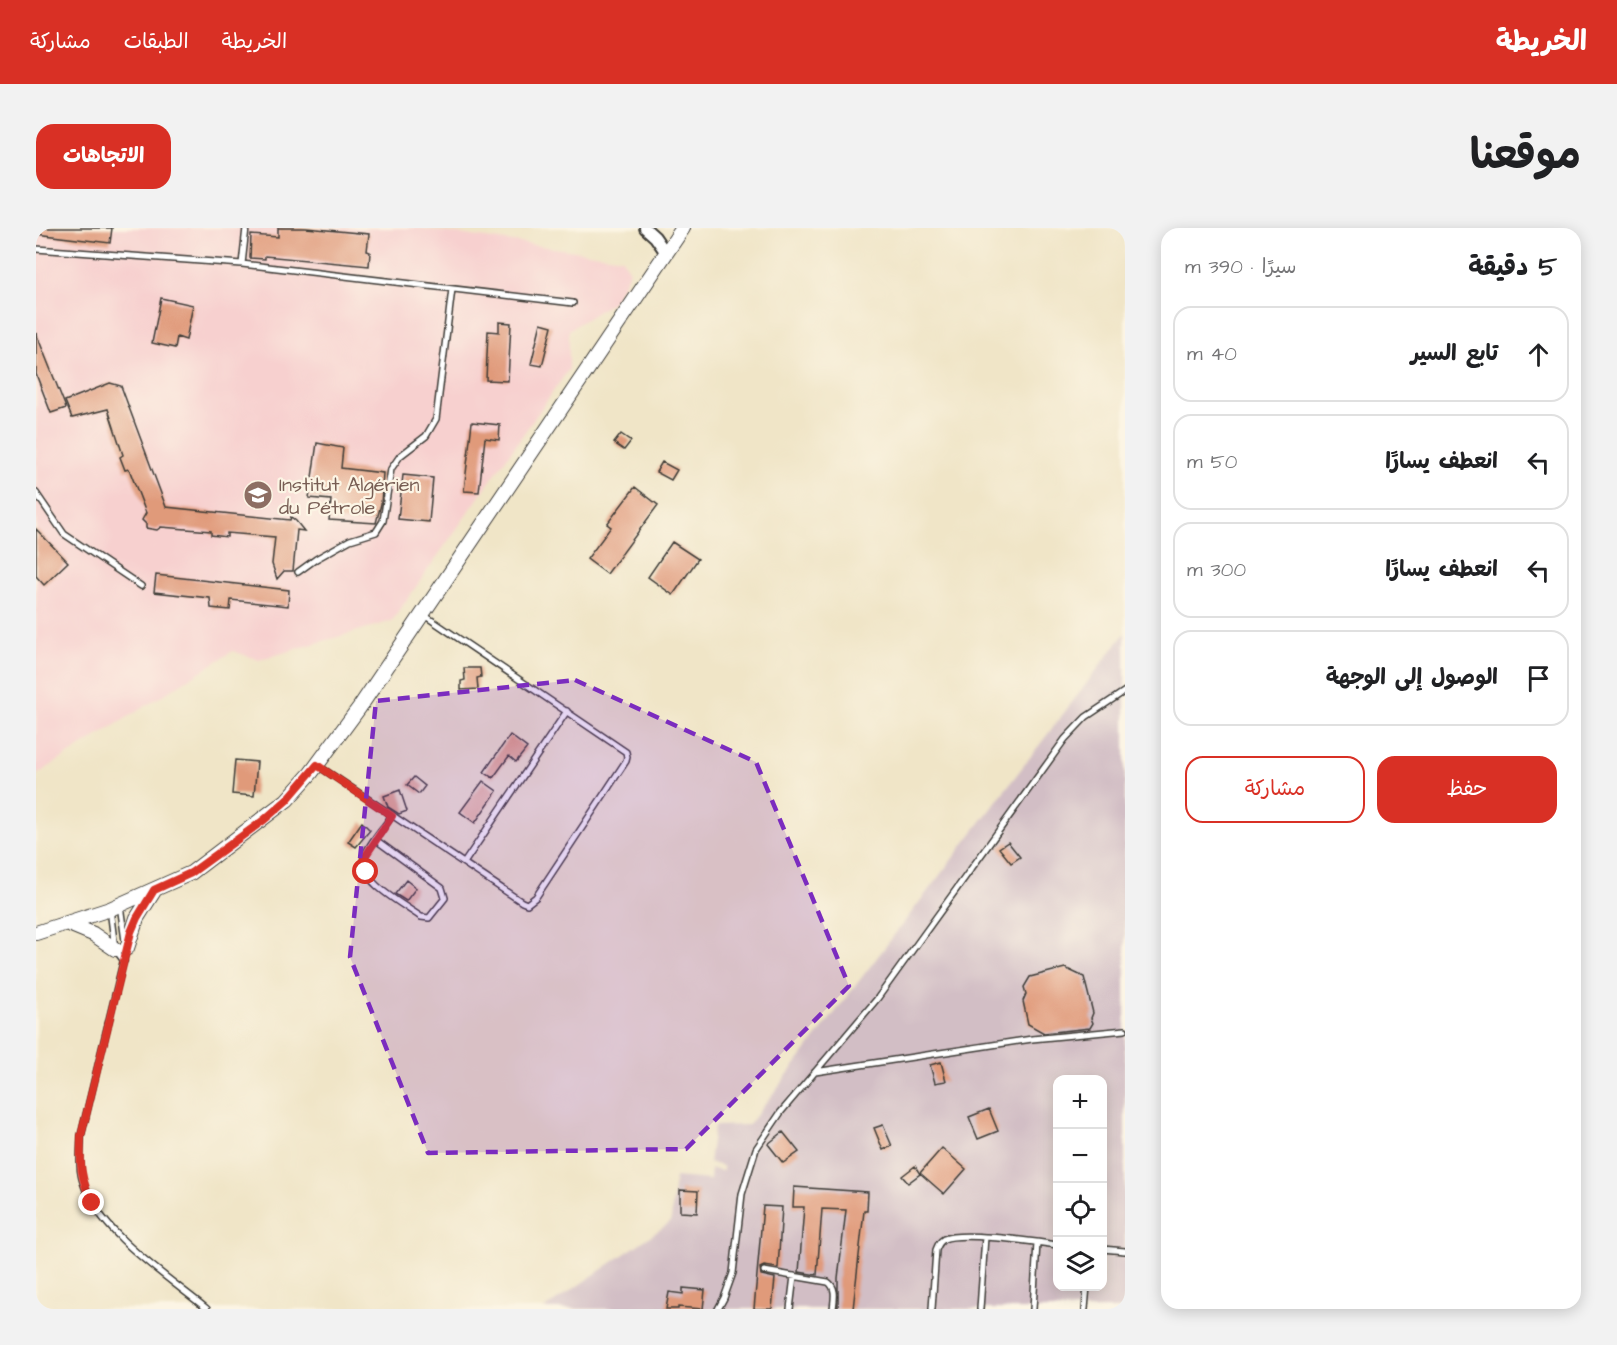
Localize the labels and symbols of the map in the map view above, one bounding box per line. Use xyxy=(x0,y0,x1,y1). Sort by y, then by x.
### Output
place label: Institut Algérien du Pétrole xyxy=(279,471,420,522)
school or university icon: Institut Algérien du Pétrole xyxy=(242,479,274,511)
route start xyxy=(352,858,378,884)
route end xyxy=(78,1189,104,1215)

